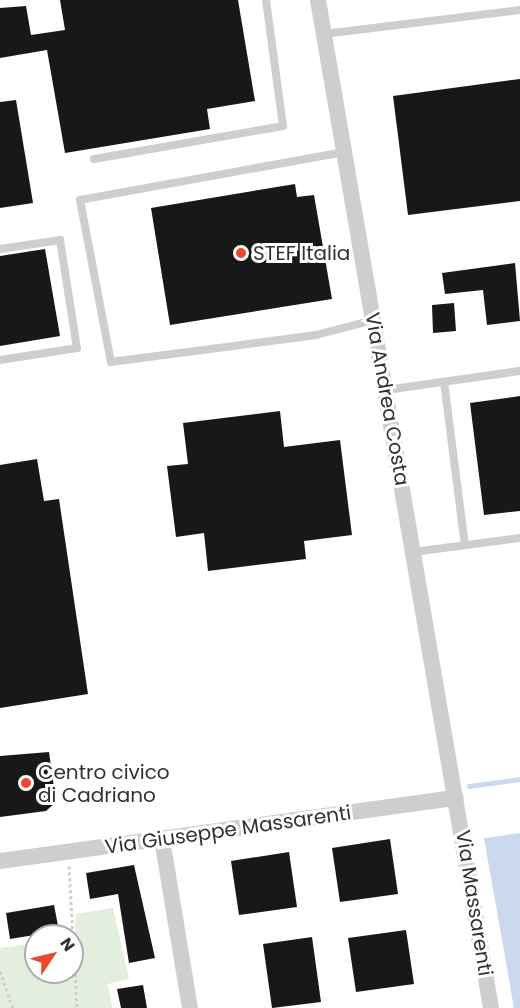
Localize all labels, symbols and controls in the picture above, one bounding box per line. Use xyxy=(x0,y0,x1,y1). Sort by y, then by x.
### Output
place label: STEF Italia xyxy=(253,241,350,265)
marker: STEF Italia xyxy=(234,246,248,260)
street label: Via Andrea Costa xyxy=(360,311,414,487)
place label: Centro civico di Cadriano xyxy=(38,760,170,807)
marker: Centro civico di Cadriano xyxy=(19,776,33,790)
street label: Via Giuseppe Massarenti xyxy=(103,801,353,859)
street label: Via Massarenti xyxy=(451,828,497,978)
north arrow xyxy=(24,924,84,984)
text: N xyxy=(55,933,80,956)

